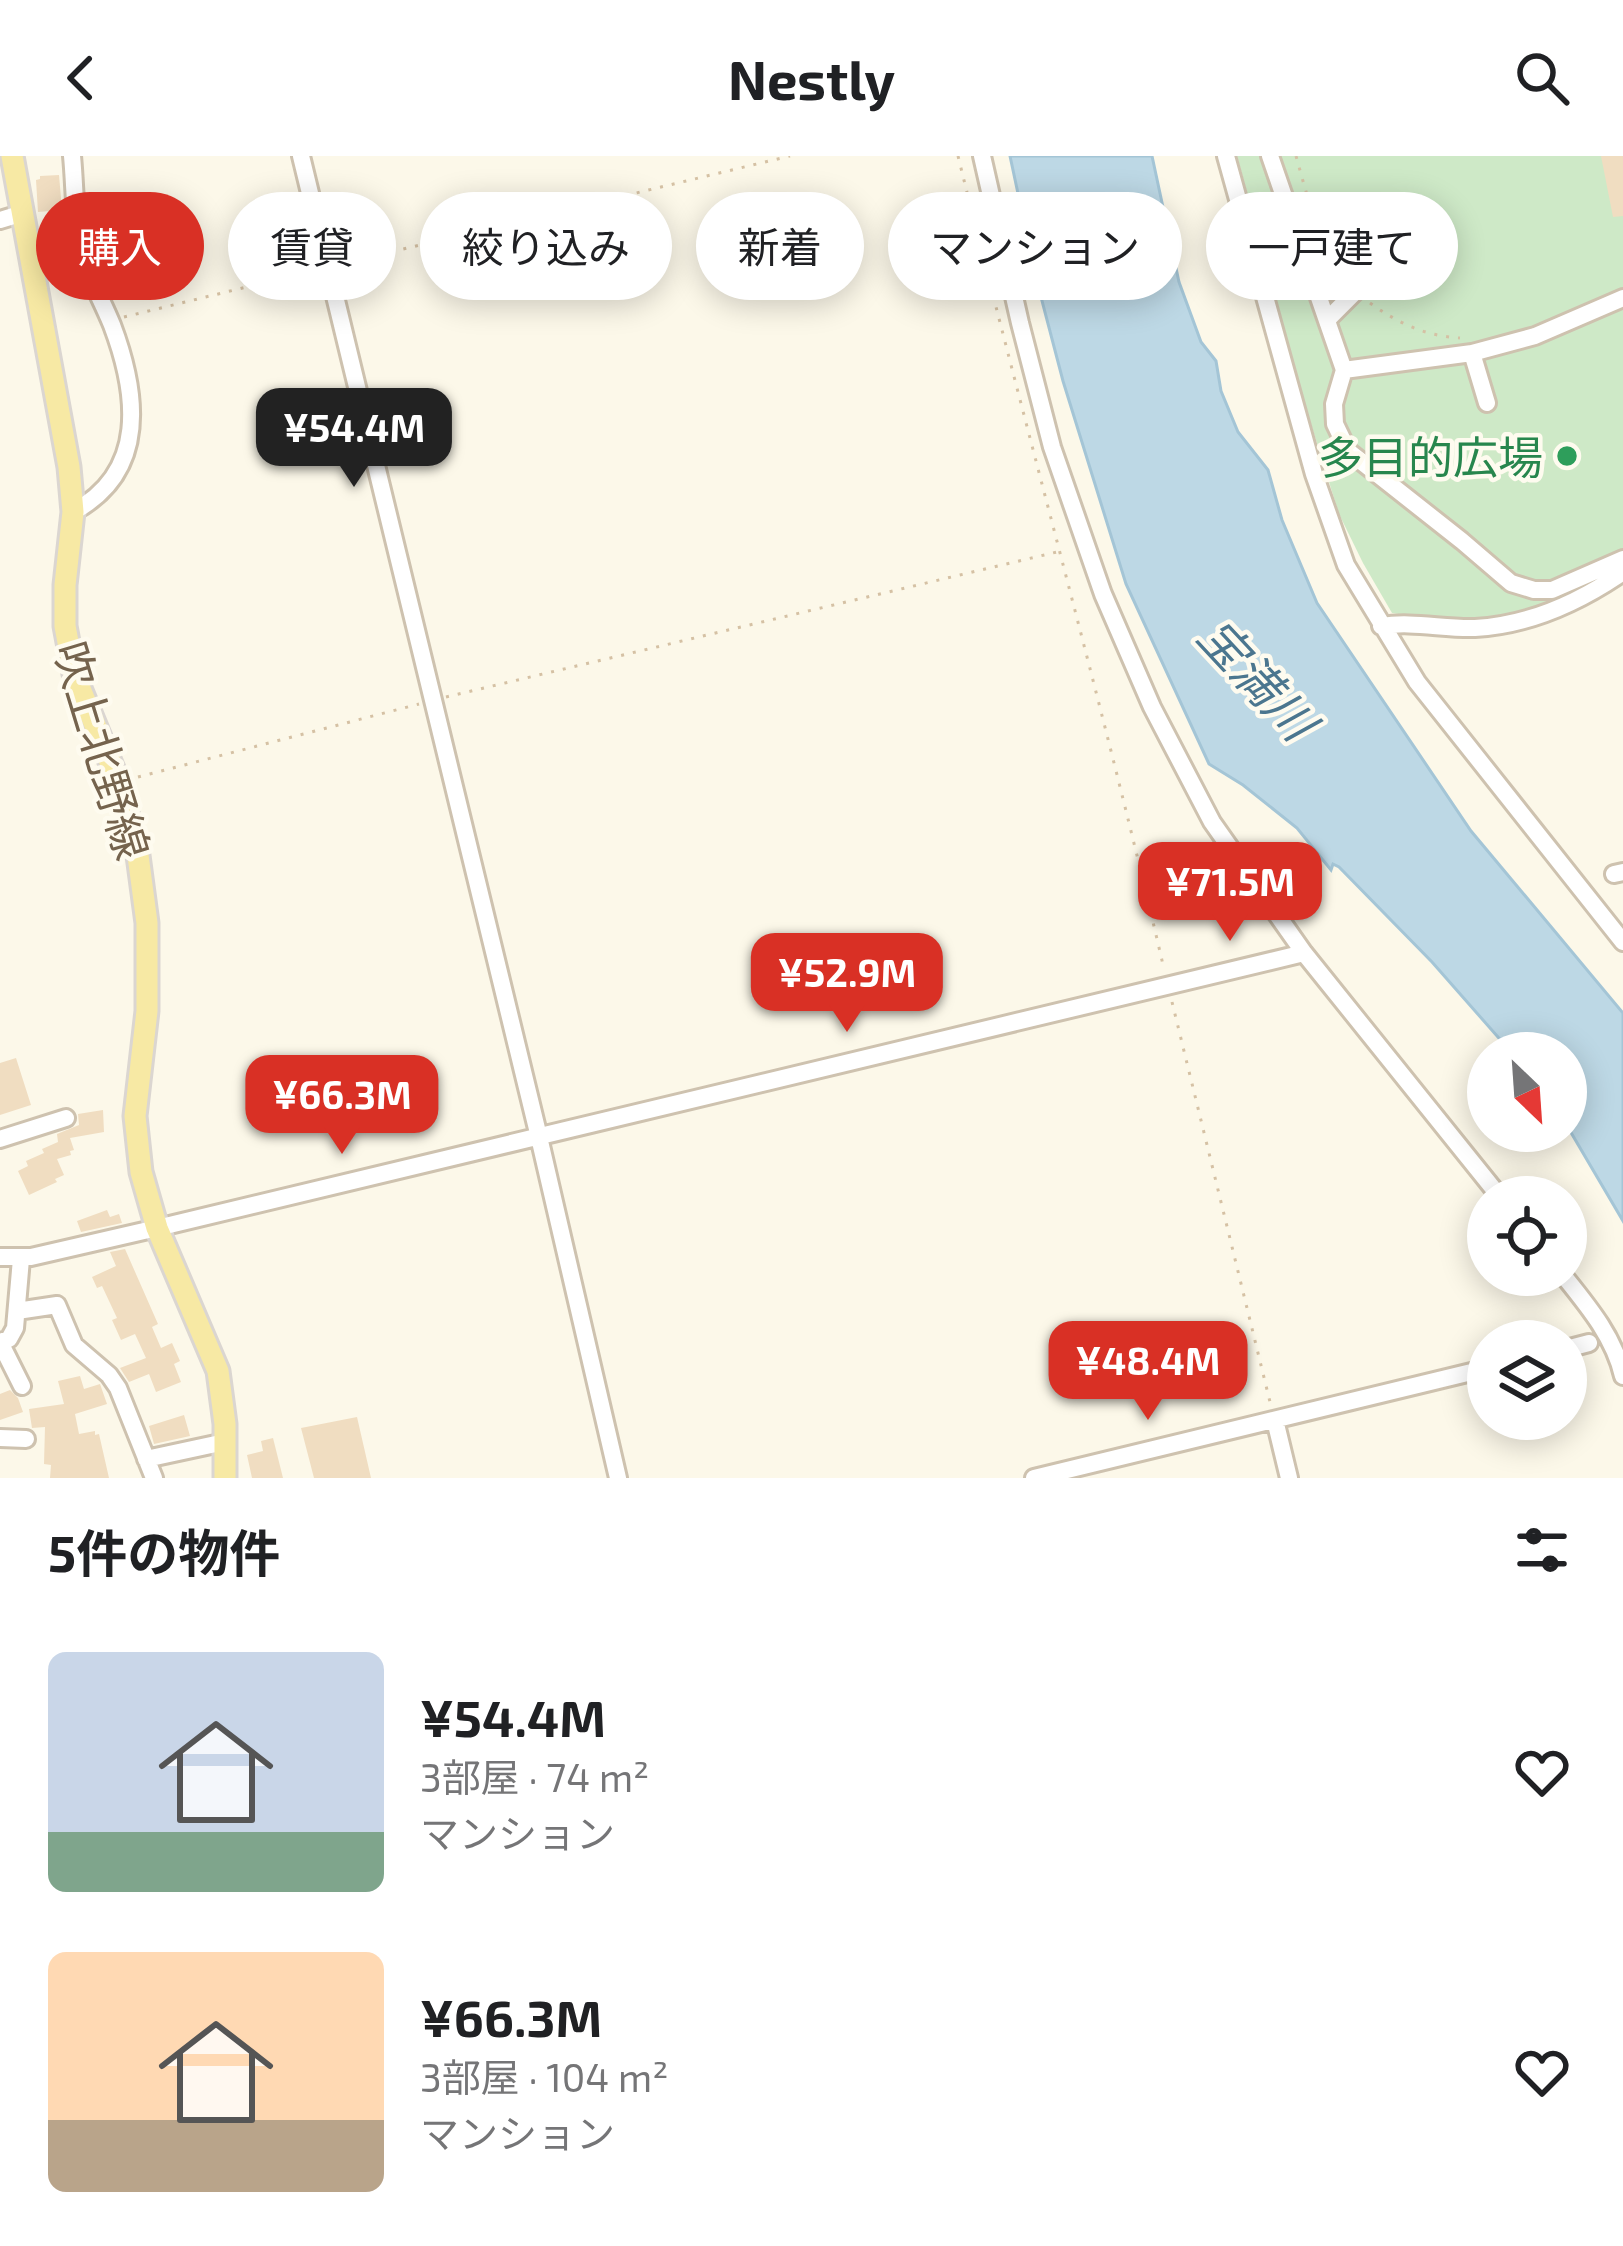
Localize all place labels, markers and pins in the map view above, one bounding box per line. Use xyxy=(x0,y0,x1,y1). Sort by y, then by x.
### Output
pin: ¥54.4M xyxy=(256,388,452,490)
place label: 多目的広場 xyxy=(1318,429,1543,483)
marker: 多目的広場 xyxy=(1554,443,1580,469)
pin: ¥71.5M xyxy=(1132,842,1328,944)
pin: ¥52.9M xyxy=(749,933,945,1035)
pin: ¥66.3M xyxy=(244,1055,440,1157)
pin: ¥48.4M xyxy=(1050,1321,1246,1423)

